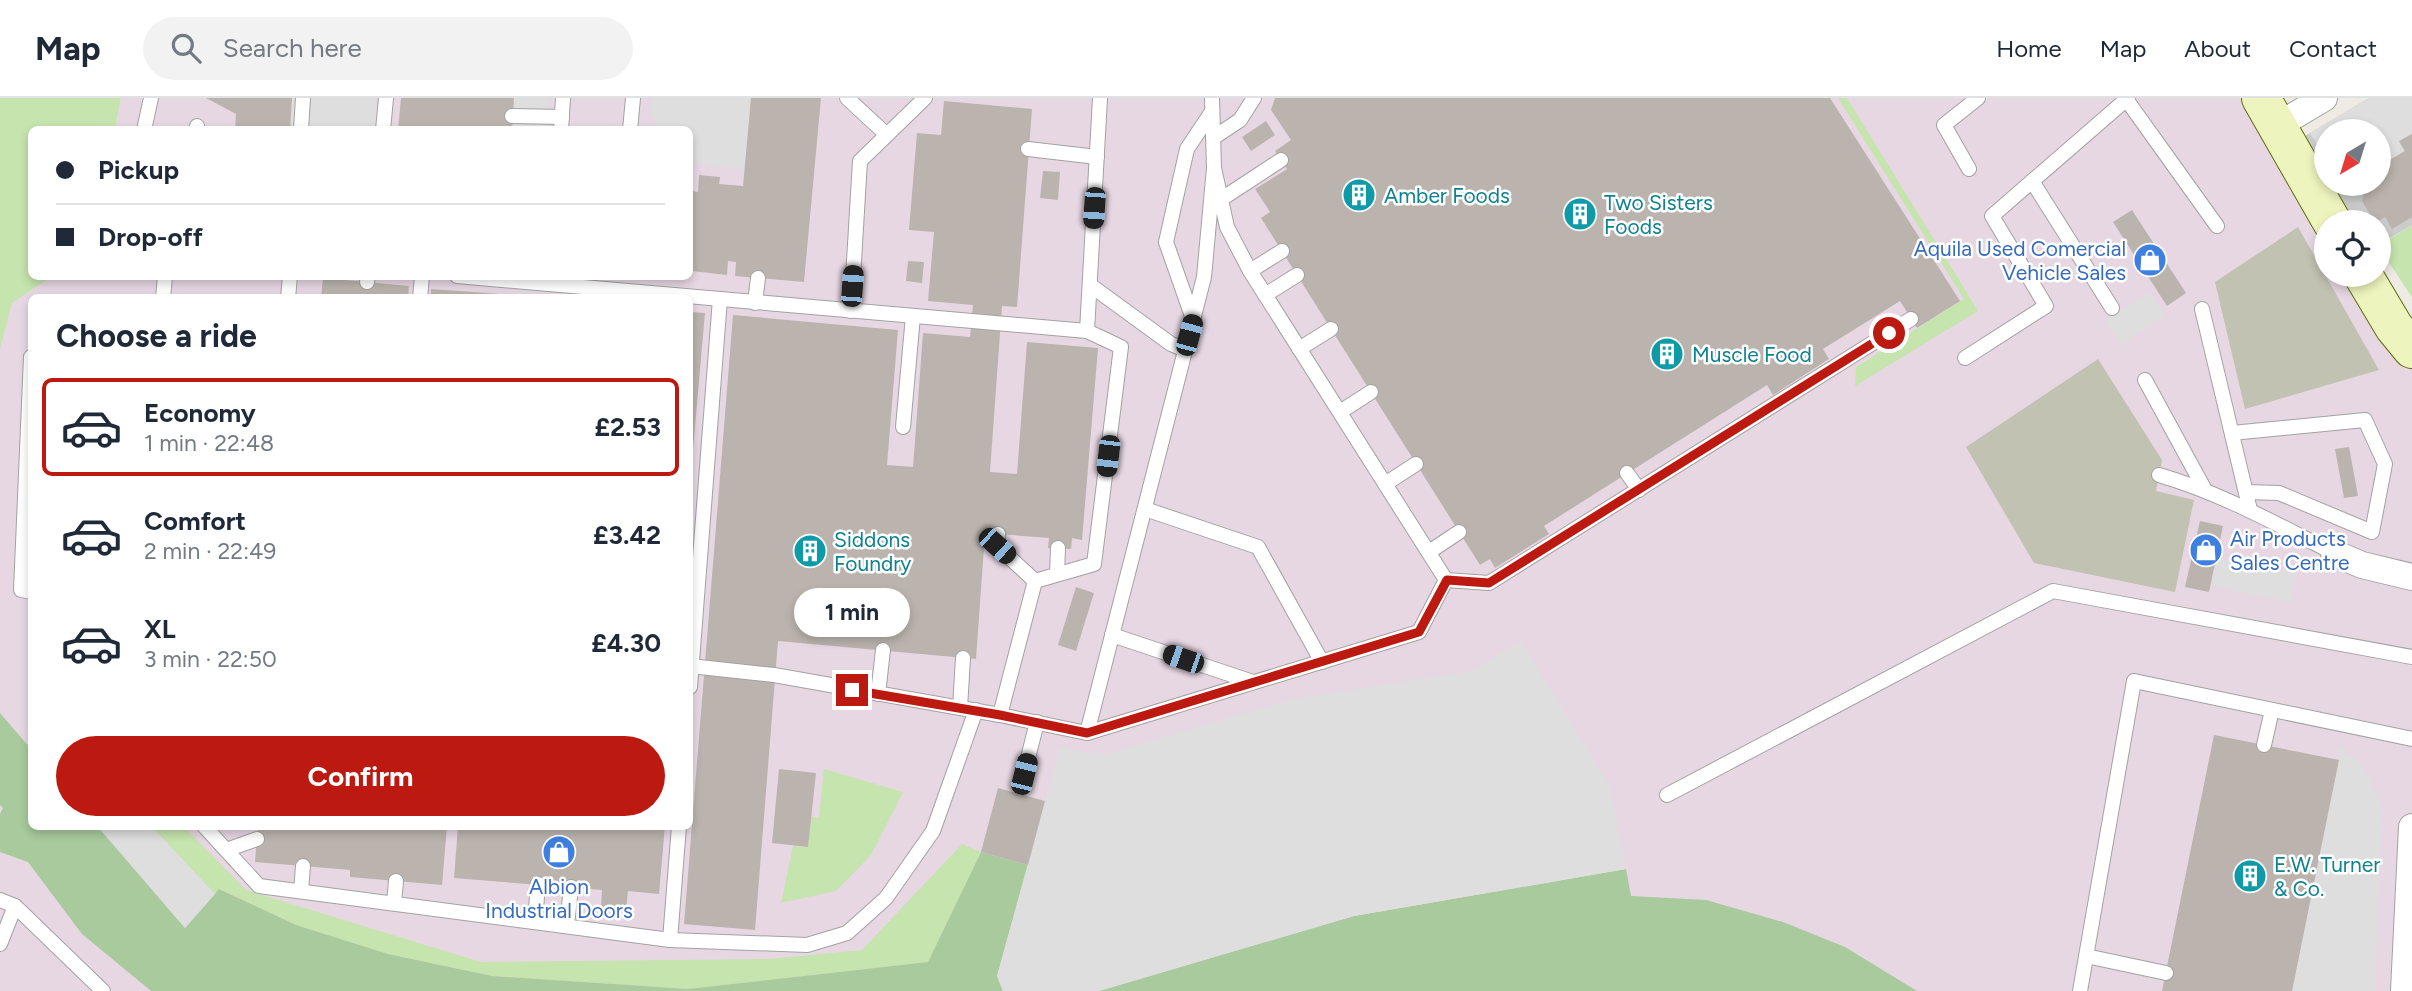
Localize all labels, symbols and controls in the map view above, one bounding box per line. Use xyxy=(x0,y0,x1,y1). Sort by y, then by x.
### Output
search box xyxy=(143,17,633,80)
text: Map xyxy=(35,29,101,68)
icon: search xyxy=(167,29,205,67)
text: Search here xyxy=(223,32,362,64)
text: Home xyxy=(1996,34,2062,63)
text: Map xyxy=(2100,34,2146,63)
text: About xyxy=(2184,34,2251,63)
text: Contact xyxy=(2289,34,2377,63)
north arrow xyxy=(2314,119,2390,196)
map controls xyxy=(2314,119,2391,287)
text: Pickup xyxy=(98,154,179,186)
building icon: Amber Foods xyxy=(1340,176,1378,214)
place label: Amber Foods xyxy=(1384,183,1510,208)
car xyxy=(1083,186,1106,230)
place label: Two Sisters Foods xyxy=(1604,190,1713,239)
building icon: Two Sisters Foods xyxy=(1561,195,1599,233)
button: locate xyxy=(2314,210,2391,287)
text: Drop-off xyxy=(98,221,203,253)
place label: Aquila Used Comercial Vehicle Sales xyxy=(1914,236,2126,285)
shop icon: Aquila Used Comercial Vehicle Sales xyxy=(2131,241,2169,279)
car xyxy=(841,264,864,308)
car xyxy=(1174,312,1205,358)
text: Choose a ride xyxy=(56,317,257,355)
route start xyxy=(1873,317,1905,349)
building icon: Muscle Food xyxy=(1648,335,1686,373)
place label: Muscle Food xyxy=(1692,342,1812,367)
icon: car xyxy=(60,396,123,459)
text: Economy xyxy=(144,397,256,429)
text: £2.53 xyxy=(594,411,661,443)
text: 1 min · 22:48 xyxy=(144,429,274,457)
car xyxy=(1096,434,1121,478)
icon: car xyxy=(60,504,123,567)
text: Comfort xyxy=(144,505,246,537)
text: £3.42 xyxy=(593,519,661,551)
car xyxy=(975,524,1020,568)
place label: Air Products Sales Centre xyxy=(2230,526,2350,575)
place label: Siddons Foundry xyxy=(834,527,911,576)
shop icon: Air Products Sales Centre xyxy=(2187,531,2225,569)
building icon: Siddons Foundry xyxy=(791,532,829,570)
text: 2 min · 22:49 xyxy=(144,537,276,565)
callout: 1 min xyxy=(794,588,910,638)
text: 1 min xyxy=(825,598,879,626)
icon: car xyxy=(60,612,123,675)
text: XL xyxy=(144,613,176,645)
text: £4.30 xyxy=(591,627,661,659)
car xyxy=(1160,642,1207,676)
text: 3 min · 22:50 xyxy=(144,645,277,673)
route end xyxy=(836,674,868,706)
button: Confirm xyxy=(56,736,665,816)
car xyxy=(1009,751,1040,797)
shop icon: Albion Industrial Doors xyxy=(540,833,578,871)
place label: E.W. Turner & Co. xyxy=(2274,852,2380,901)
building icon: E.W. Turner & Co. xyxy=(2231,857,2269,895)
place label: Albion Industrial Doors xyxy=(485,874,633,923)

